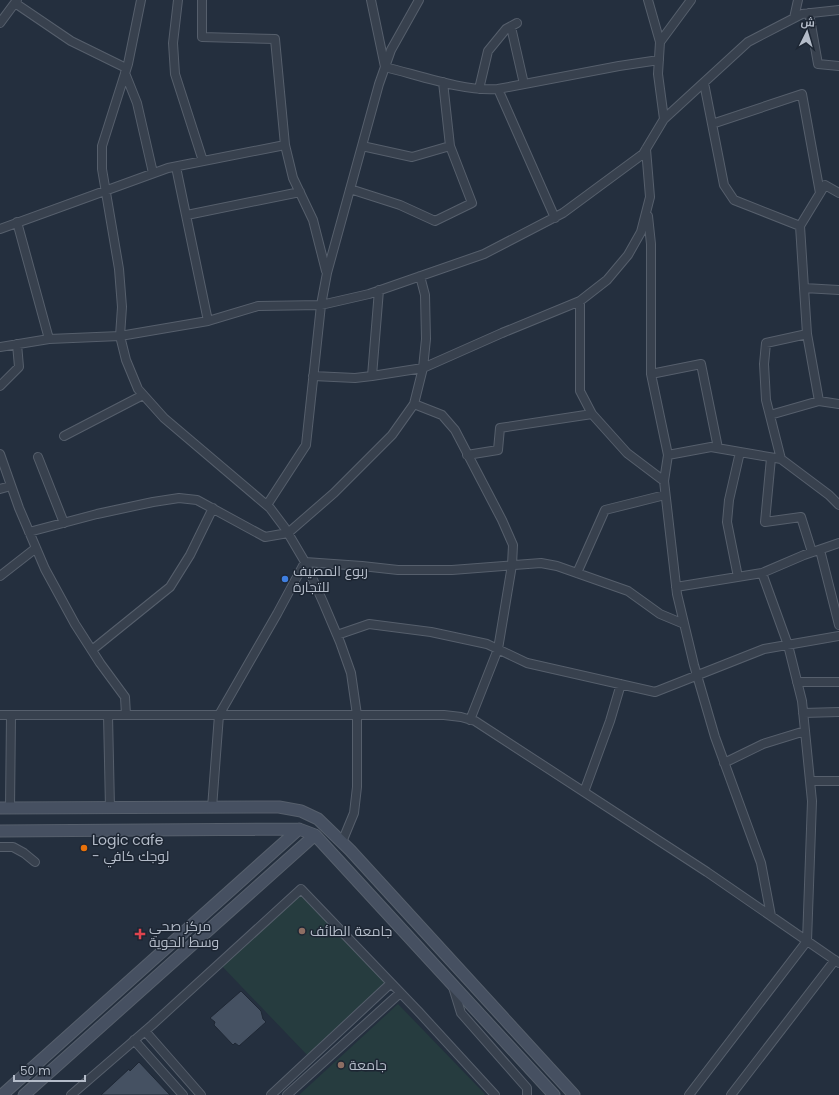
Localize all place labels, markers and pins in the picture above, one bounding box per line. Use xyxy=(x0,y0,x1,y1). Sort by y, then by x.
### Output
place label: ربوع المصيف للتجارة xyxy=(293,561,368,597)
marker: ربوع المصيف للتجارة xyxy=(280,574,290,584)
place label: Logic cafe - لوجك كافي xyxy=(92,830,169,868)
marker: Logic cafe - لوجك كافي xyxy=(79,843,89,853)
place label: مركز صحي وسط الحوية xyxy=(149,916,219,952)
place label: جامعة الطائف xyxy=(310,921,392,941)
marker: جامعة الطائف xyxy=(297,926,307,936)
marker: مركز صحي وسط الحوية xyxy=(134,928,146,940)
place label: جامعة xyxy=(349,1055,387,1075)
marker: جامعة xyxy=(336,1060,346,1070)

